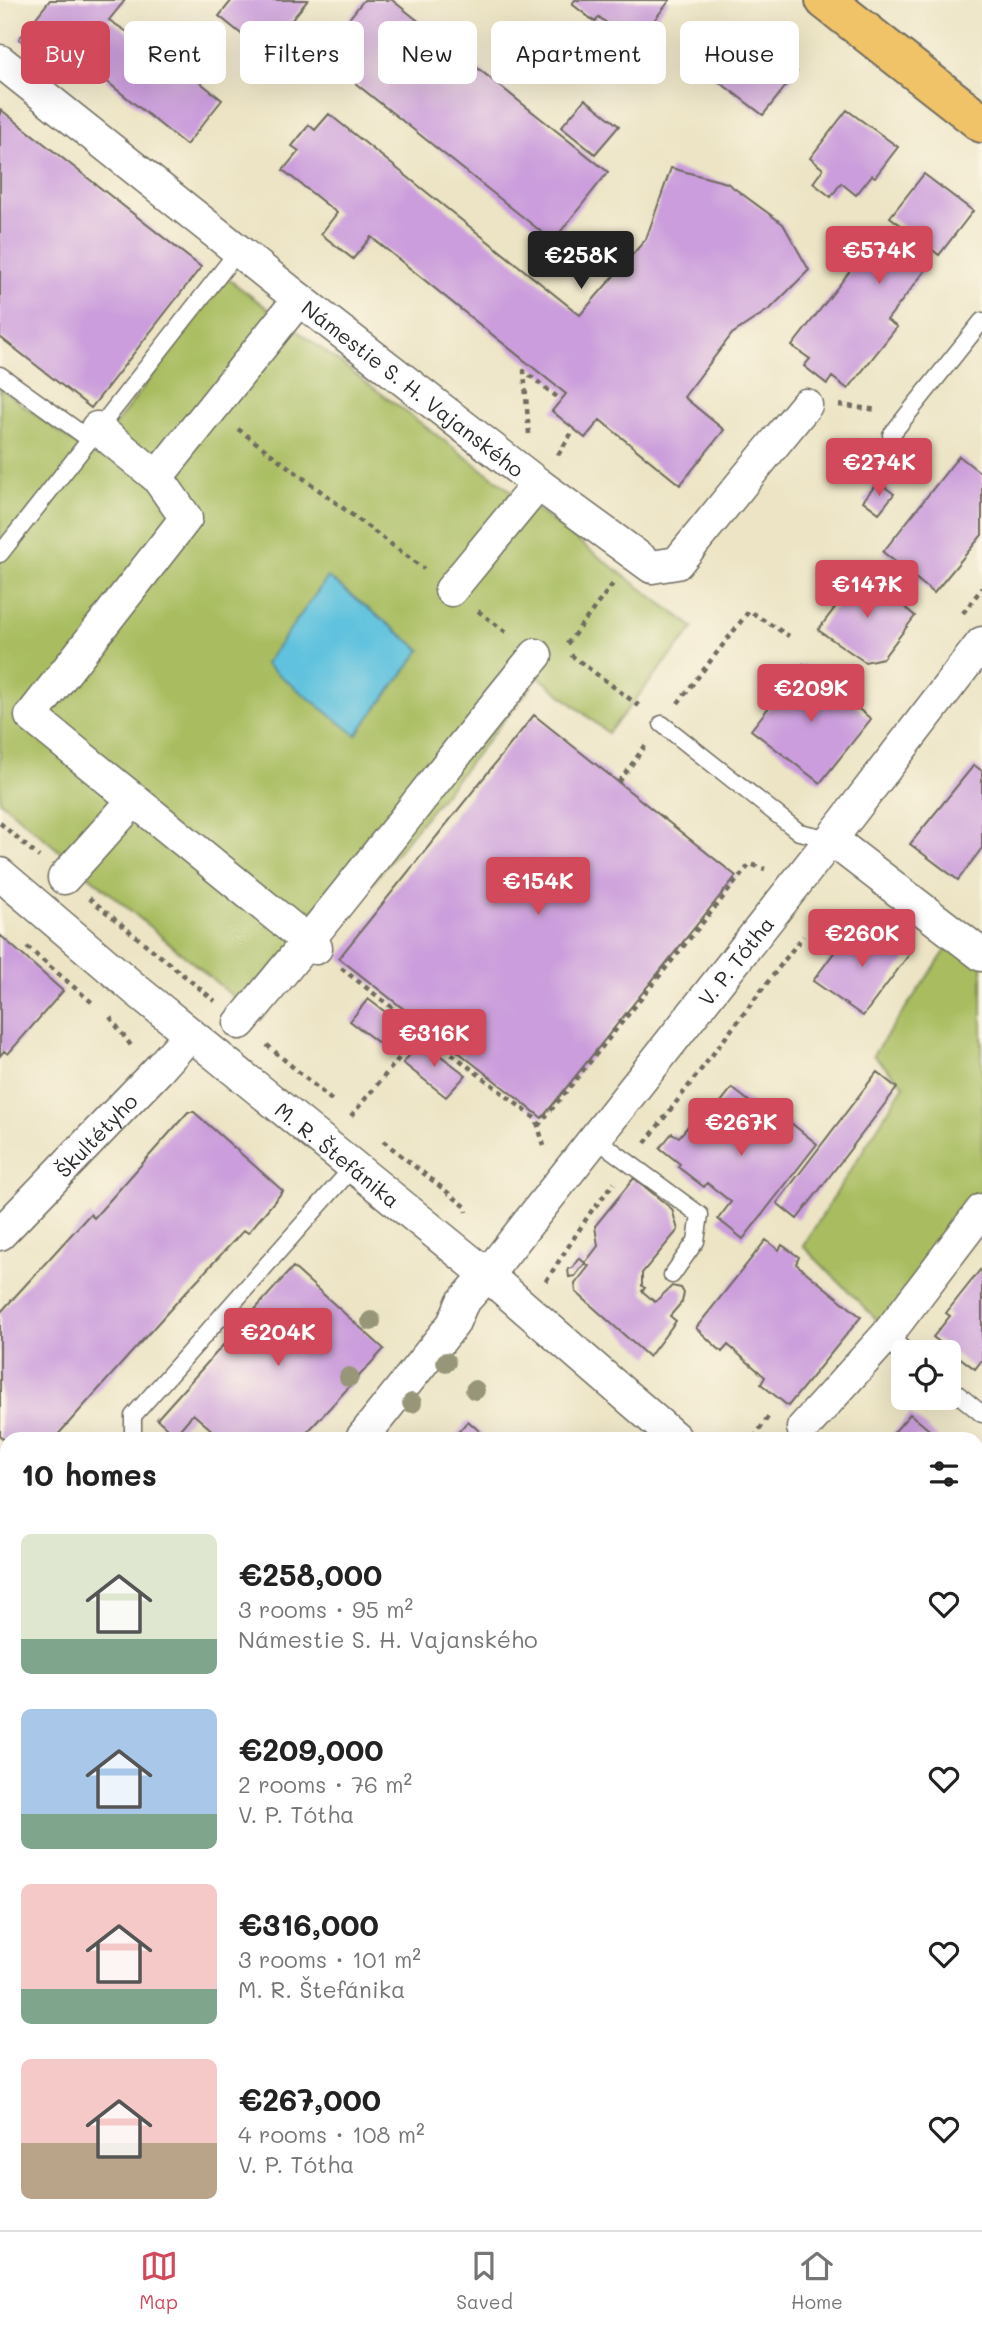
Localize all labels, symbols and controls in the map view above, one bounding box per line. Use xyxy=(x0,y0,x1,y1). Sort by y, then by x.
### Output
chip: Buy xyxy=(21,21,110,84)
chip: Rent xyxy=(124,21,226,84)
chip: Filters xyxy=(240,21,364,84)
chip: New xyxy=(378,21,477,84)
chip: Apartment xyxy=(491,21,666,84)
chip: House xyxy=(680,21,799,84)
pin: €574K xyxy=(830,226,928,286)
pin: €258K xyxy=(532,232,630,291)
text: €574K xyxy=(842,234,916,264)
text: €258K xyxy=(544,239,618,269)
street label: Námestie S. H. Vajanského xyxy=(297,293,530,482)
pin: €274K xyxy=(830,438,928,498)
text: €274K xyxy=(842,446,916,476)
pin: €147K xyxy=(818,560,916,620)
text: €147K xyxy=(831,568,903,598)
pin: €209K xyxy=(762,664,860,724)
text: €209K xyxy=(773,672,849,702)
pin: €154K xyxy=(489,858,587,917)
text: €154K xyxy=(502,865,574,895)
pin: €260K xyxy=(813,909,911,969)
street label: V. P. Tótha xyxy=(692,910,779,1011)
text: €260K xyxy=(824,917,900,947)
pin: €316K xyxy=(385,1010,483,1069)
text: €316K xyxy=(398,1017,470,1047)
street label: Škultétyho xyxy=(49,1087,142,1182)
street label: M. R. Štefánika xyxy=(270,1095,406,1213)
pin: €267K xyxy=(692,1098,790,1158)
text: €267K xyxy=(704,1106,778,1136)
pin: €204K xyxy=(229,1308,327,1368)
text: €204K xyxy=(240,1316,316,1346)
map controls xyxy=(891,1340,961,1410)
button: locate xyxy=(891,1340,961,1410)
text: 10 homes xyxy=(21,1454,157,1494)
icon: filters xyxy=(925,1455,963,1493)
text: €258,000 xyxy=(238,1554,382,1594)
icon: home xyxy=(77,1562,161,1646)
icon: heart xyxy=(925,1585,963,1623)
text: 3 rooms · 95 m² xyxy=(238,1594,413,1624)
text: Námestie S. H. Vajanského xyxy=(238,1624,538,1654)
text: €209,000 xyxy=(238,1729,384,1769)
icon: home xyxy=(77,1737,161,1821)
icon: heart xyxy=(925,1760,963,1798)
text: 2 rooms · 76 m² xyxy=(238,1769,412,1799)
text: V. P. Tótha xyxy=(238,1799,354,1829)
text: €316,000 xyxy=(238,1904,379,1944)
icon: home xyxy=(77,1912,161,1996)
icon: heart xyxy=(925,1935,963,1973)
text: 3 rooms · 101 m² xyxy=(238,1944,421,1974)
text: M. R. Štefánika xyxy=(238,1974,405,2004)
text: €267,000 xyxy=(238,2079,381,2119)
icon: home xyxy=(77,2087,161,2171)
icon: heart xyxy=(925,2110,963,2148)
text: 4 rooms · 108 m² xyxy=(238,2119,425,2149)
text: V. P. Tótha xyxy=(238,2149,354,2179)
tab: Map xyxy=(139,2247,178,2314)
tab: Saved xyxy=(456,2247,513,2314)
tab: Home xyxy=(791,2247,843,2314)

